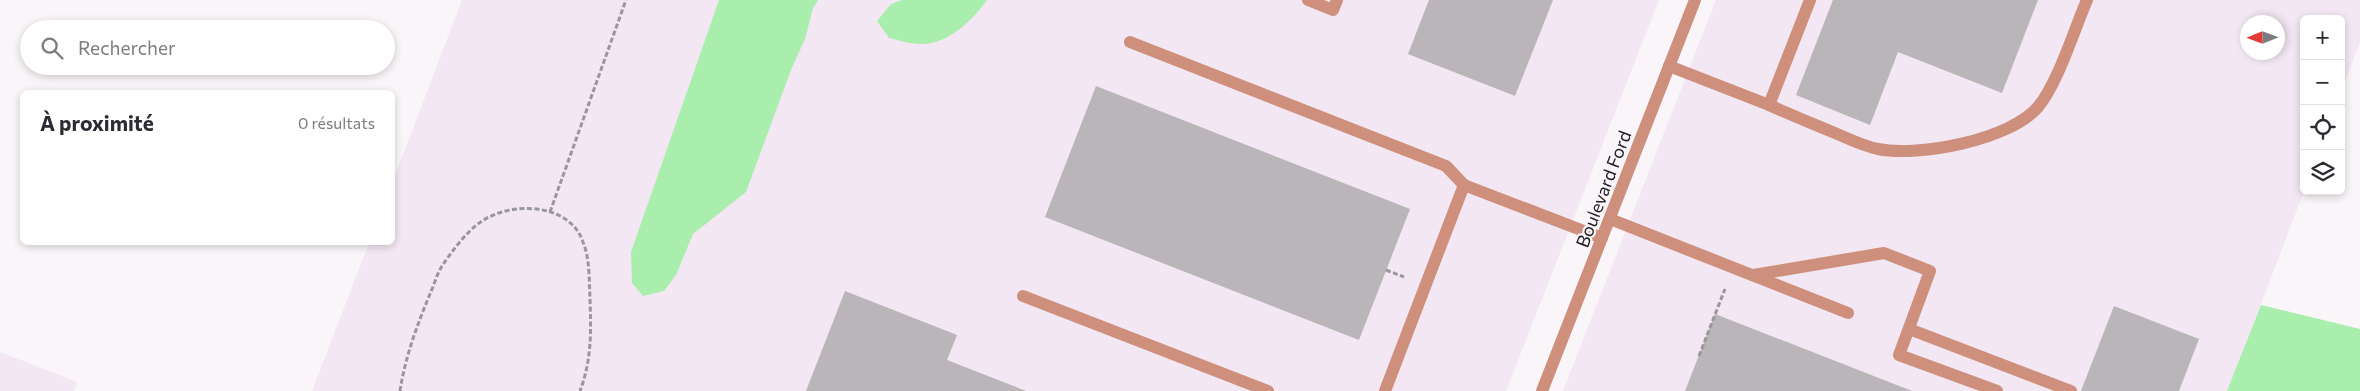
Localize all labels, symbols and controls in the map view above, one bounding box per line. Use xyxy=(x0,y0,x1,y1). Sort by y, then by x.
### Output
north arrow xyxy=(2240,15,2285,60)
map controls xyxy=(2300,15,2345,195)
button: + xyxy=(2300,15,2345,60)
search box xyxy=(20,20,395,75)
icon: search xyxy=(38,34,66,62)
text: Rechercher xyxy=(78,36,176,59)
button: − xyxy=(2300,60,2345,105)
button: locate xyxy=(2300,105,2345,150)
text: À proximité xyxy=(40,110,154,135)
text: 0 résultats xyxy=(298,113,375,132)
street label: Boulevard Ford xyxy=(1571,127,1635,251)
button: layers xyxy=(2300,150,2345,195)

